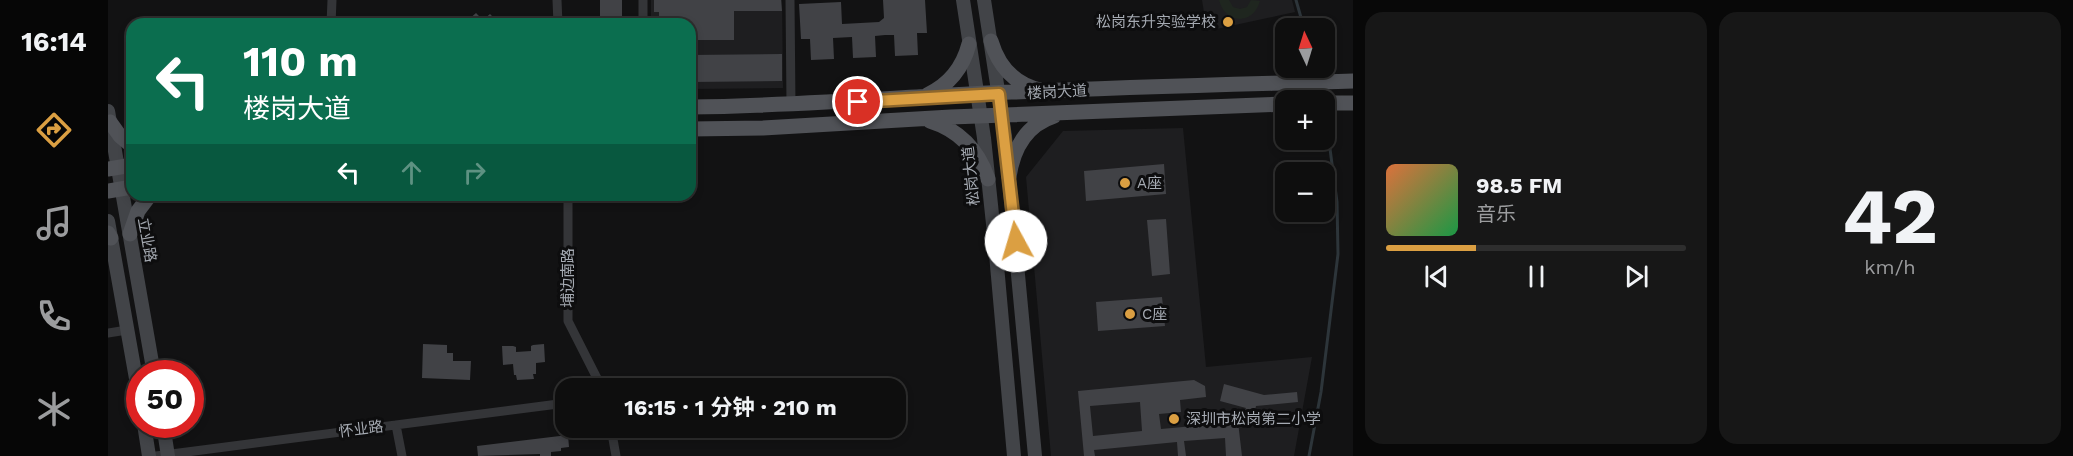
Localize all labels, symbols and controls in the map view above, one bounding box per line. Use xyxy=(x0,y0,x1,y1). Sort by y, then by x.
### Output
place label: 松岗东升实验学校 xyxy=(1096,13,1216,31)
marker: 松岗东升实验学校 xyxy=(1221,15,1235,29)
north arrow xyxy=(1275,18,1335,78)
map controls xyxy=(1275,18,1335,222)
text: 16:14 xyxy=(21,26,87,58)
text: 110 m xyxy=(243,37,358,86)
icon: left xyxy=(144,42,222,120)
pin xyxy=(832,76,883,127)
street label: 楼岗大道 xyxy=(1027,81,1087,103)
icon: arrive xyxy=(841,85,874,118)
button: + xyxy=(1275,90,1335,150)
text: 楼岗大道 xyxy=(243,93,351,125)
icon: directions xyxy=(33,109,75,151)
street label: 松岗大道 xyxy=(959,145,983,207)
icon: left xyxy=(332,156,365,189)
icon: ahead xyxy=(395,156,428,189)
icon: right xyxy=(458,156,491,189)
button: − xyxy=(1275,162,1335,222)
text: 42 xyxy=(1842,170,1938,262)
text: 98.5 FM xyxy=(1476,173,1562,198)
place label: A座 xyxy=(1137,174,1162,192)
marker: A座 xyxy=(1118,176,1132,190)
icon: music xyxy=(33,202,75,244)
text: 音乐 xyxy=(1476,202,1516,226)
position arrow xyxy=(984,209,1048,273)
street label: 立业路 xyxy=(134,216,160,264)
street label: 埔边南路 xyxy=(559,248,577,308)
text: km/h xyxy=(1864,255,1916,279)
icon: previous xyxy=(1420,260,1453,293)
icon: pause xyxy=(1520,260,1553,293)
icon: next xyxy=(1620,260,1653,293)
icon: phone xyxy=(33,295,75,337)
place label: C座 xyxy=(1142,305,1167,323)
marker: C座 xyxy=(1123,307,1137,321)
speed limit sign: 50 xyxy=(126,360,204,438)
icon: climate xyxy=(33,388,75,430)
text: 16:15 · 1 分钟 · 210 m xyxy=(624,395,837,420)
place label: 深圳市松岗第二小学 xyxy=(1186,410,1321,428)
marker: 深圳市松岗第二小学 xyxy=(1167,412,1181,426)
street label: 怀业路 xyxy=(338,417,384,441)

